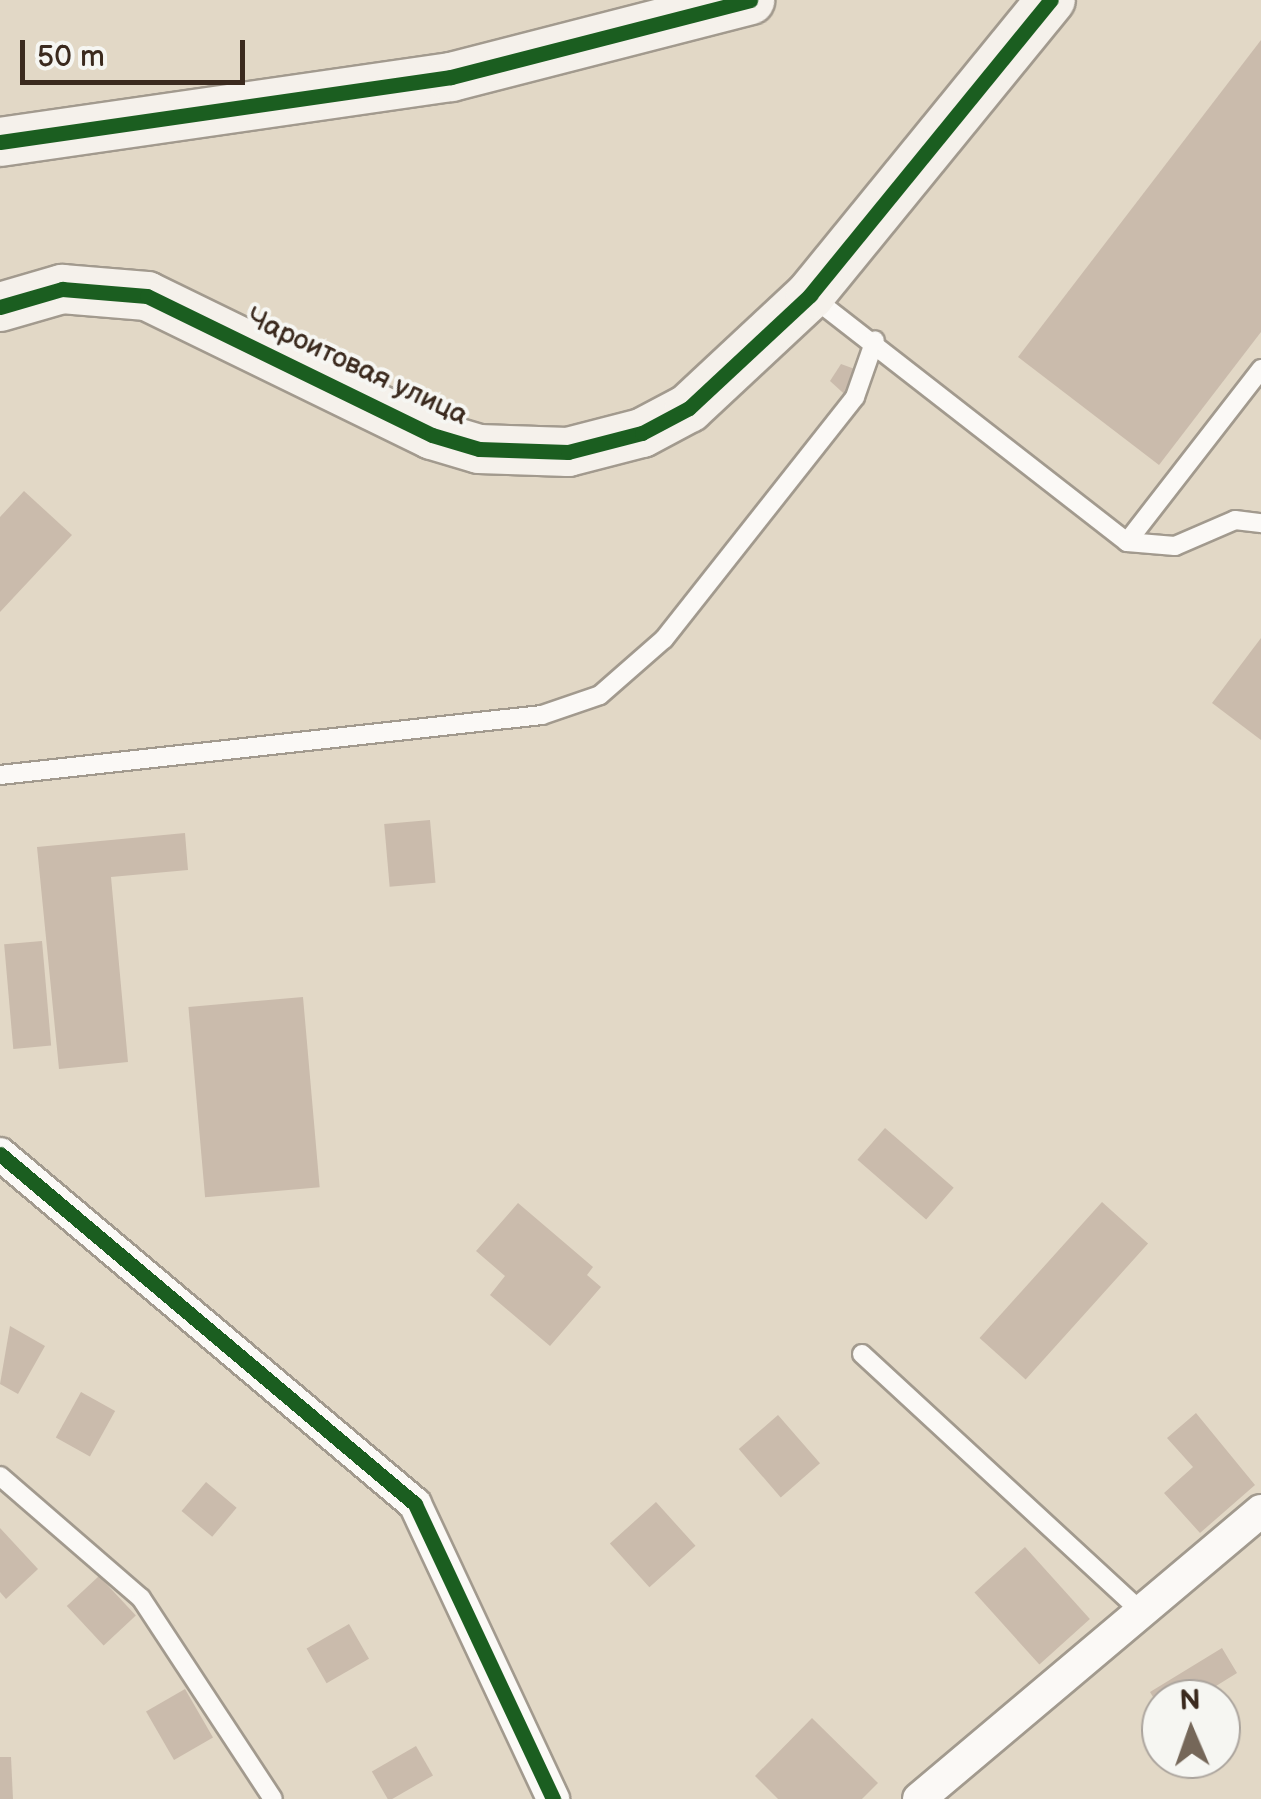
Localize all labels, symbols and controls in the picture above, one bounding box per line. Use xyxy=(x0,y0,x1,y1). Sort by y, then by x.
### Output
scale bar xyxy=(25,20,250,82)
text: 50 m xyxy=(37,39,105,75)
street label: Чароитовая улица xyxy=(241,301,473,433)
north arrow xyxy=(1141,1679,1241,1779)
text: N xyxy=(1179,1684,1201,1717)

